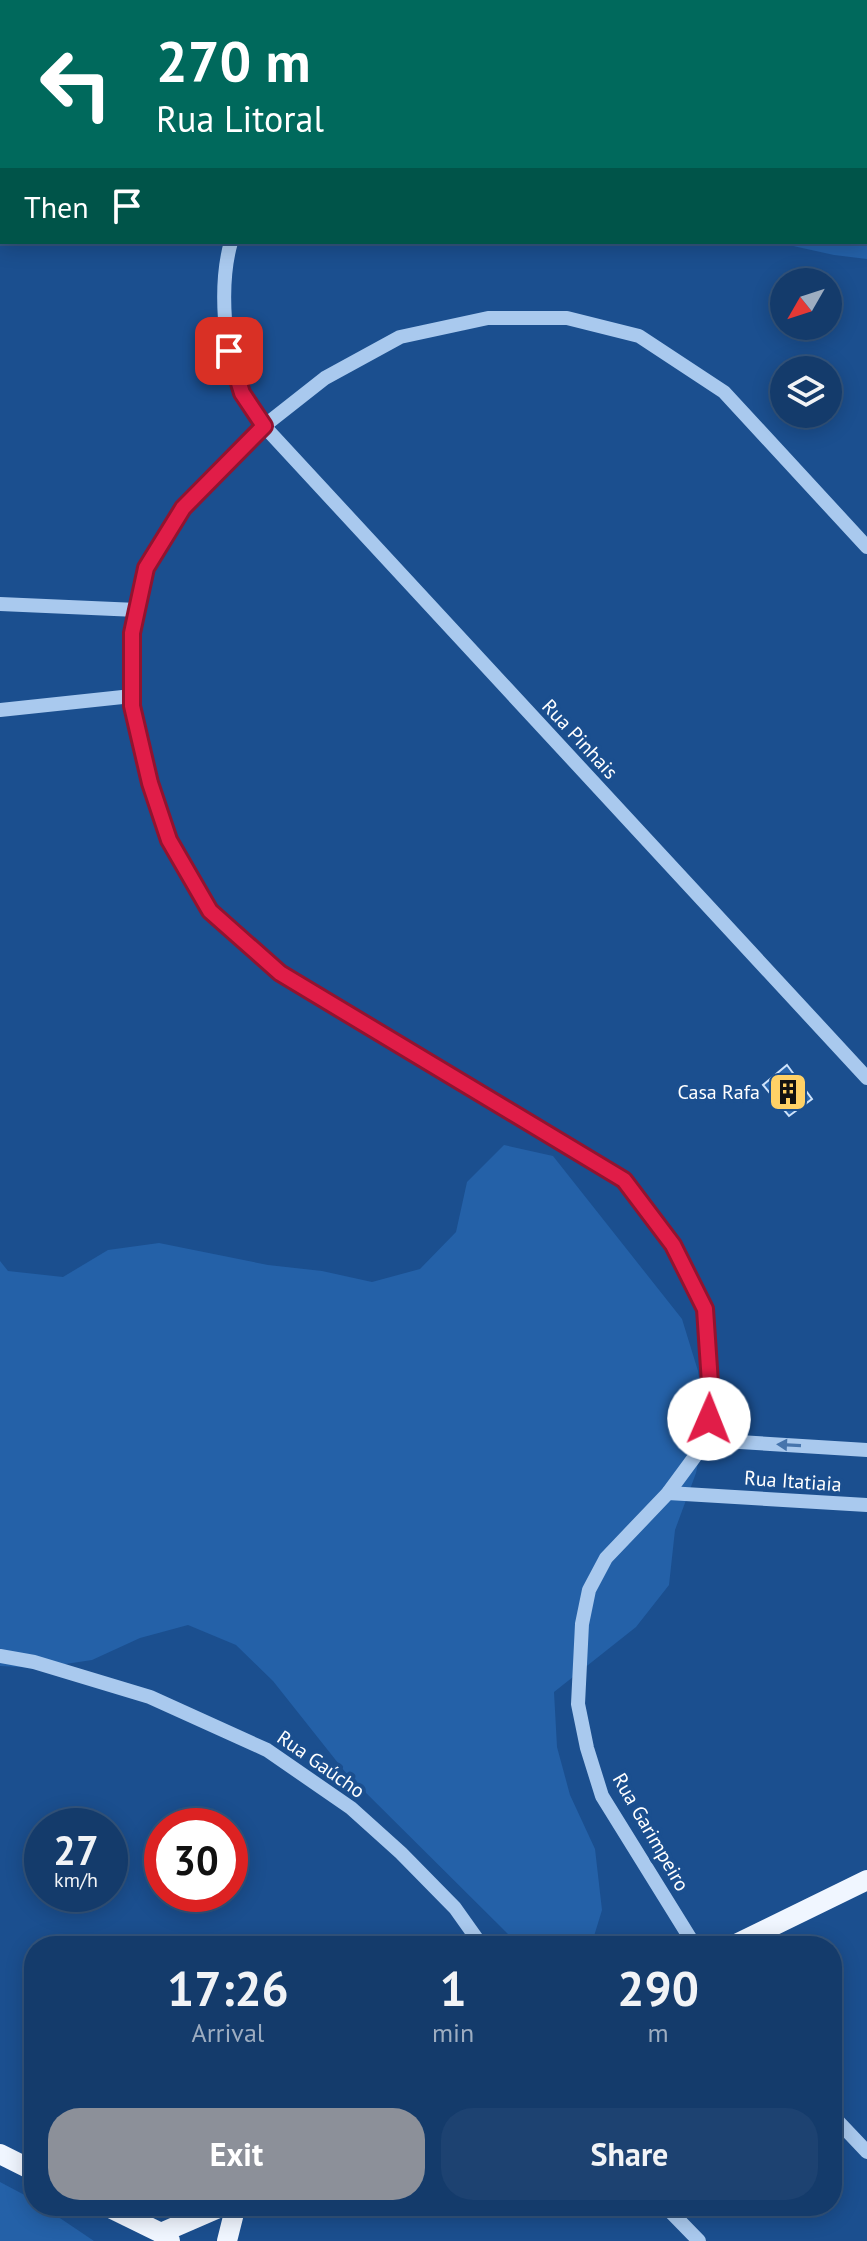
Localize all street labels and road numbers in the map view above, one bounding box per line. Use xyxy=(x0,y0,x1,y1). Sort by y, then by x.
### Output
street label: Rua Pinhais xyxy=(536,694,624,784)
street label: Rua Itatiaia xyxy=(743,1465,843,1497)
street label: Rua Gaúcho xyxy=(272,1724,370,1804)
street label: Rua Garimpeiro xyxy=(607,1768,695,1896)

